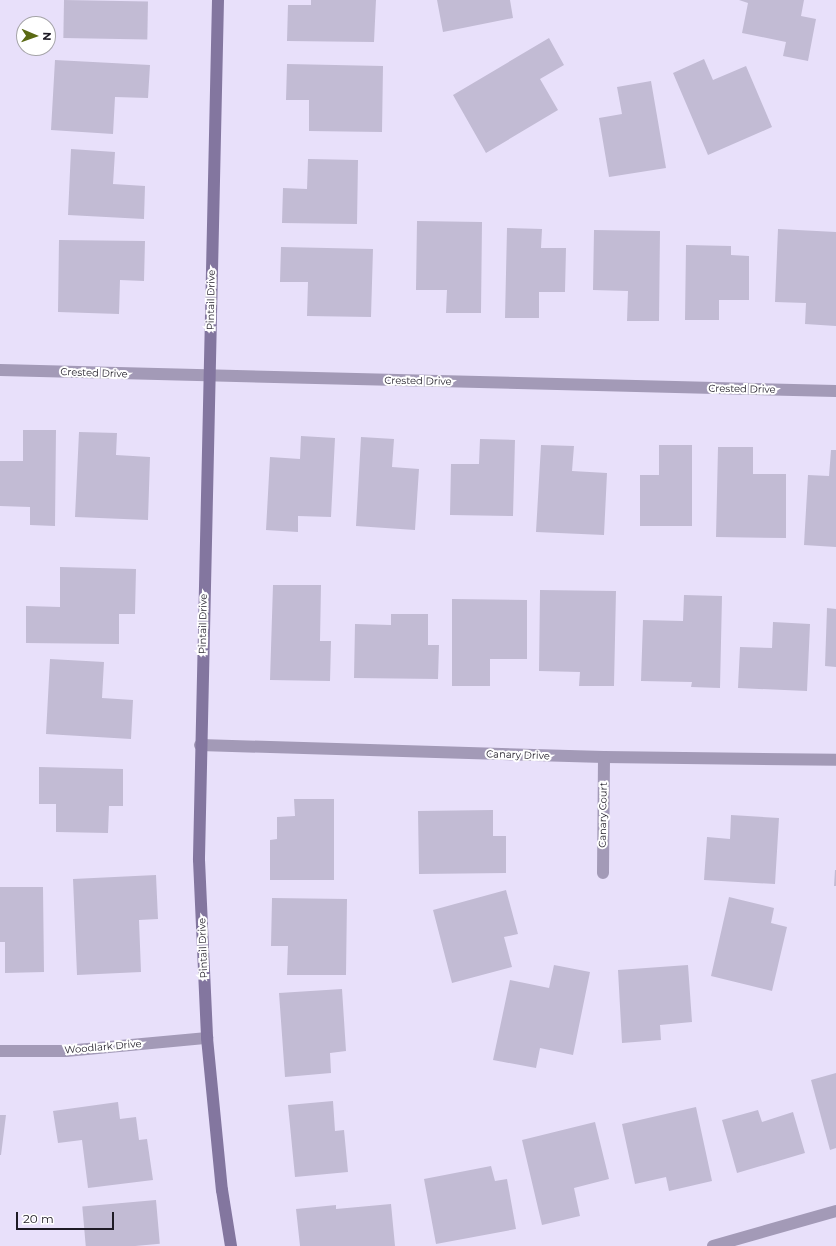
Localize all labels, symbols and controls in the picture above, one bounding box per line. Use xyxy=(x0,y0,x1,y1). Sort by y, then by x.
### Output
north arrow xyxy=(16,16,56,56)
text: N xyxy=(40,32,54,41)
street label: Pintail Drive xyxy=(204,270,218,330)
street label: Crested Drive xyxy=(60,366,128,380)
street label: Crested Drive xyxy=(384,374,452,388)
street label: Crested Drive xyxy=(708,382,776,396)
street label: Pintail Drive xyxy=(196,594,210,654)
street label: Canary Drive xyxy=(486,748,550,762)
street label: Canary Court xyxy=(596,782,610,848)
street label: Pintail Drive xyxy=(196,918,210,978)
street label: Woodlark Drive xyxy=(64,1038,142,1056)
scale bar xyxy=(18,1204,116,1230)
text: 20 m xyxy=(23,1211,54,1226)

